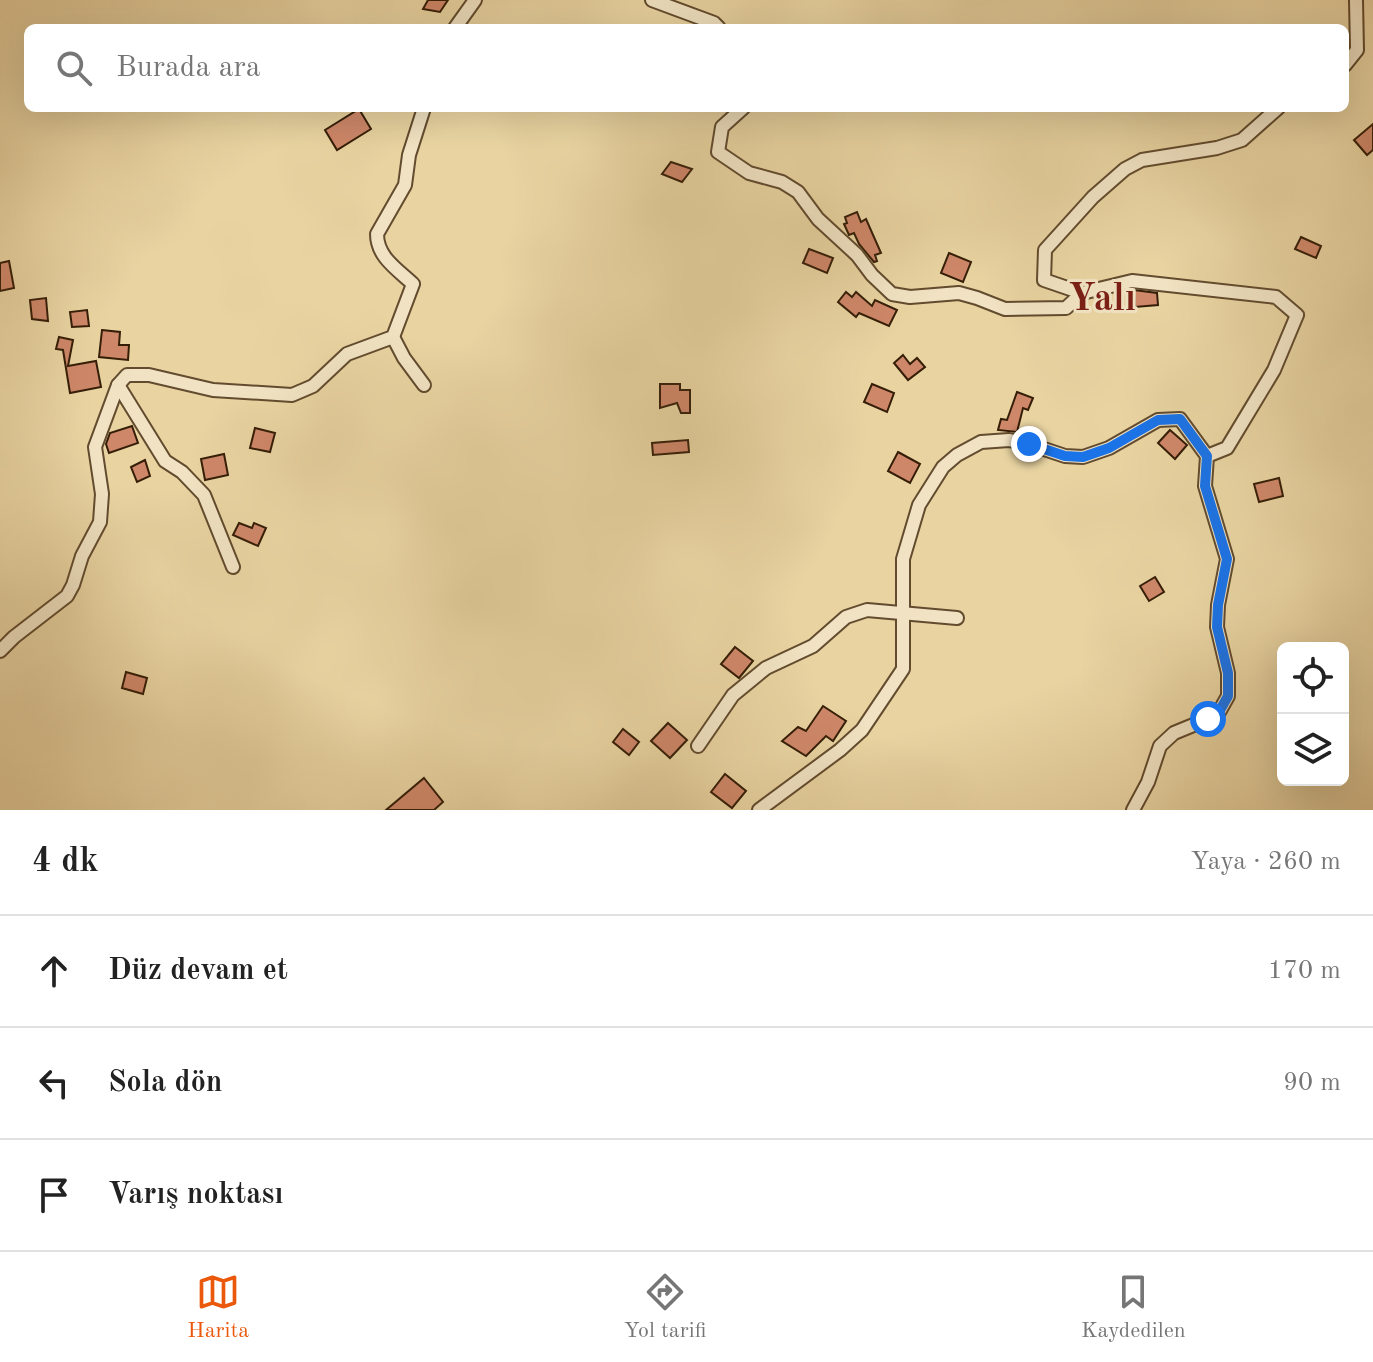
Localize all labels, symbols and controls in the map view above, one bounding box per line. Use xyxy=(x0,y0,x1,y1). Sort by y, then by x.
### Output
search box xyxy=(24,24,1349,112)
icon: search xyxy=(52,46,96,90)
text: Burada ara xyxy=(116,53,261,83)
district label: Yalı xyxy=(1068,281,1136,319)
route end xyxy=(1011,426,1047,462)
map controls xyxy=(1277,642,1349,786)
button: locate xyxy=(1277,642,1349,714)
route start xyxy=(1190,701,1226,737)
button: layers xyxy=(1277,714,1349,786)
text: 4 dk xyxy=(32,845,99,879)
text: Yaya · 260 m xyxy=(1191,849,1341,875)
icon: ahead xyxy=(32,949,76,993)
text: Düz devam et xyxy=(108,956,288,986)
text: 170 m xyxy=(1268,958,1341,984)
icon: left xyxy=(32,1061,76,1105)
text: Sola dön xyxy=(108,1068,223,1098)
text: 90 m xyxy=(1283,1070,1341,1096)
icon: arrive xyxy=(32,1173,76,1217)
text: Varış noktası xyxy=(108,1180,283,1210)
tab: Harita xyxy=(187,1270,249,1345)
tab: Yol tarifi xyxy=(624,1270,706,1345)
tab: Kaydedilen xyxy=(1081,1270,1186,1345)

